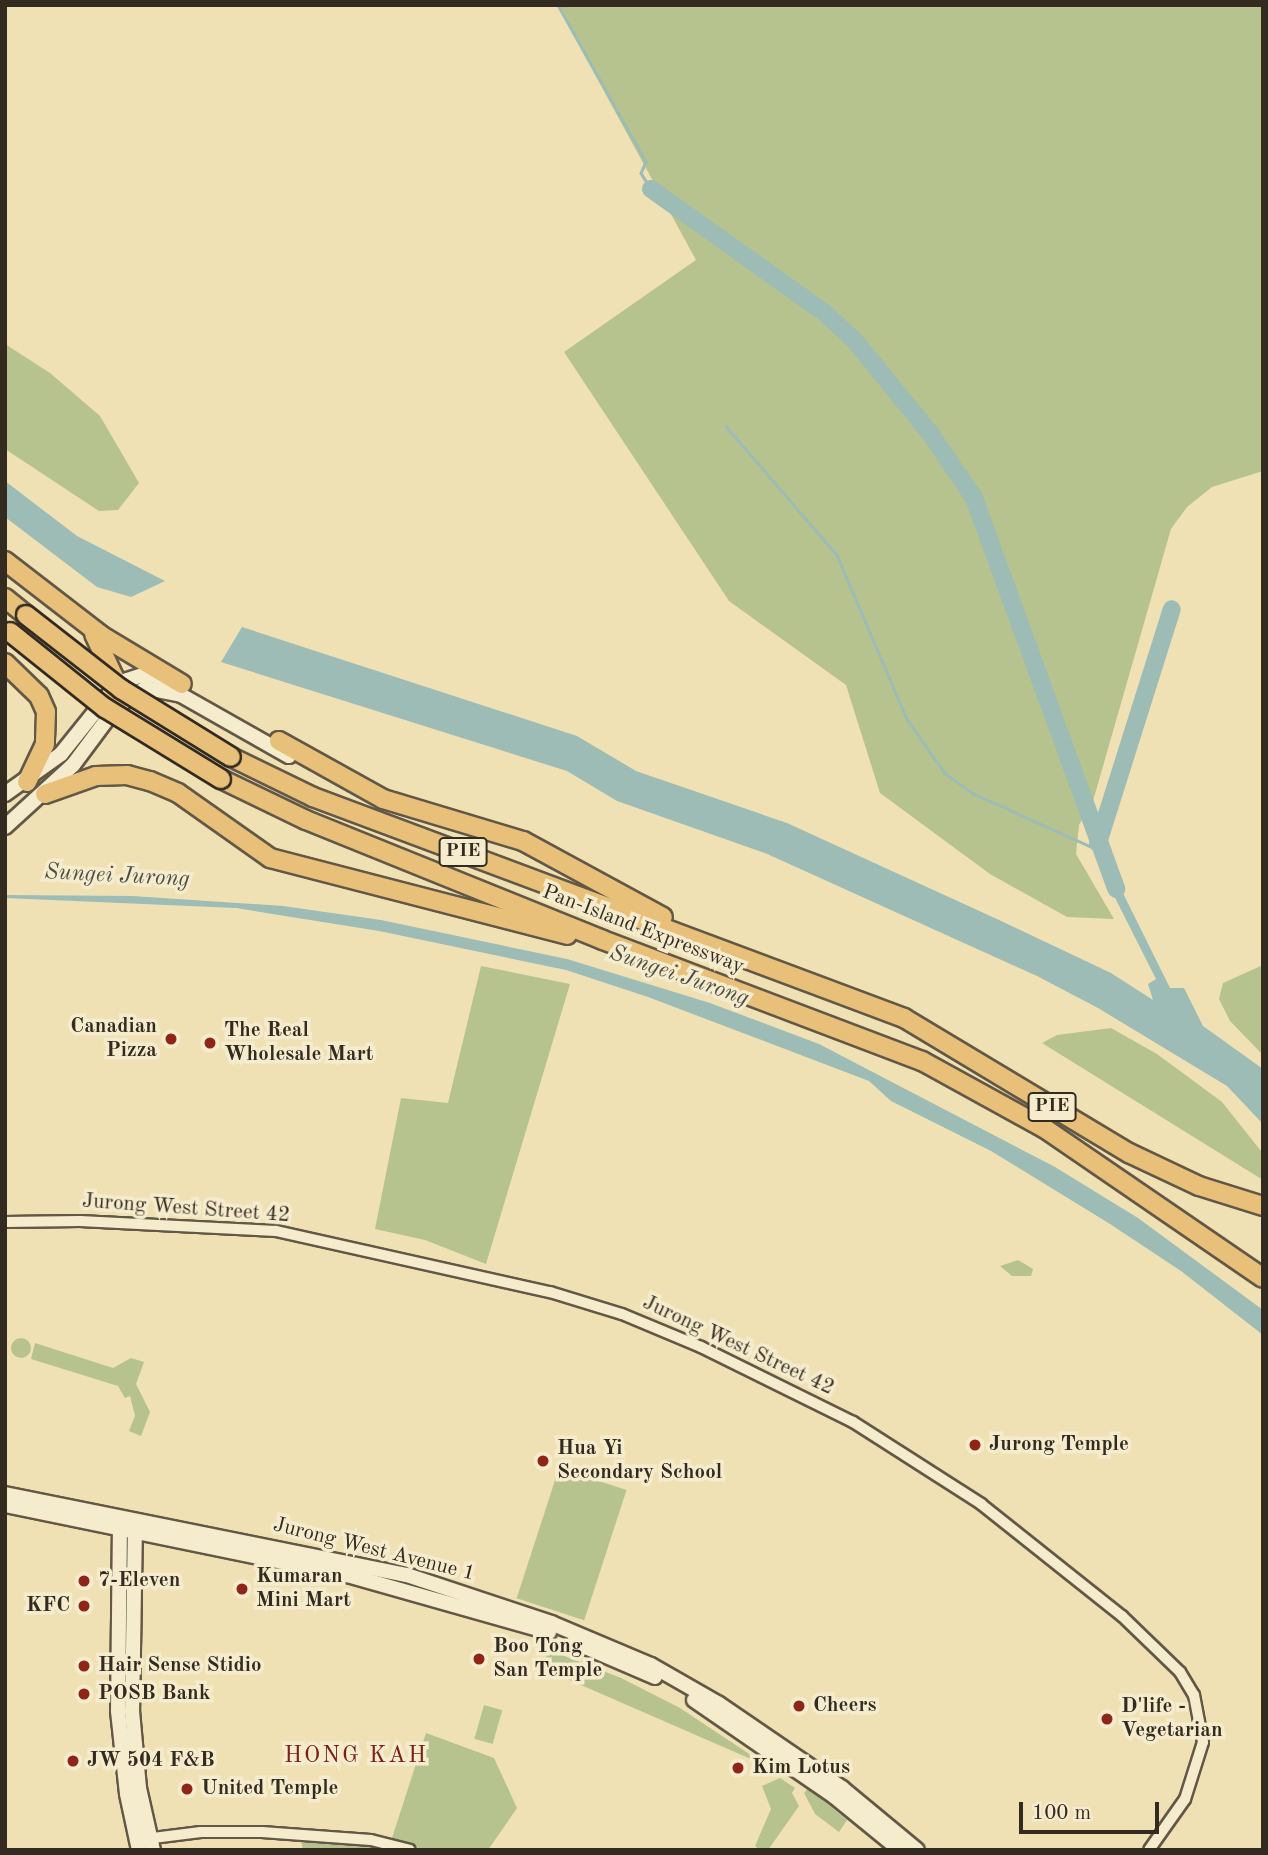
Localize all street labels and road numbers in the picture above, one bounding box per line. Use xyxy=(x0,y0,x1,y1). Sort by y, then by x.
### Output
road number: PIE xyxy=(438,836,488,867)
street label: Pan-Island Expressway xyxy=(539,880,747,980)
road number: PIE xyxy=(1028,1092,1076,1122)
street label: Jurong West Street 42 xyxy=(81,1189,291,1229)
street label: Jurong West Street 42 xyxy=(638,1291,838,1401)
street label: Jurong West Avenue 1 xyxy=(270,1513,478,1587)

